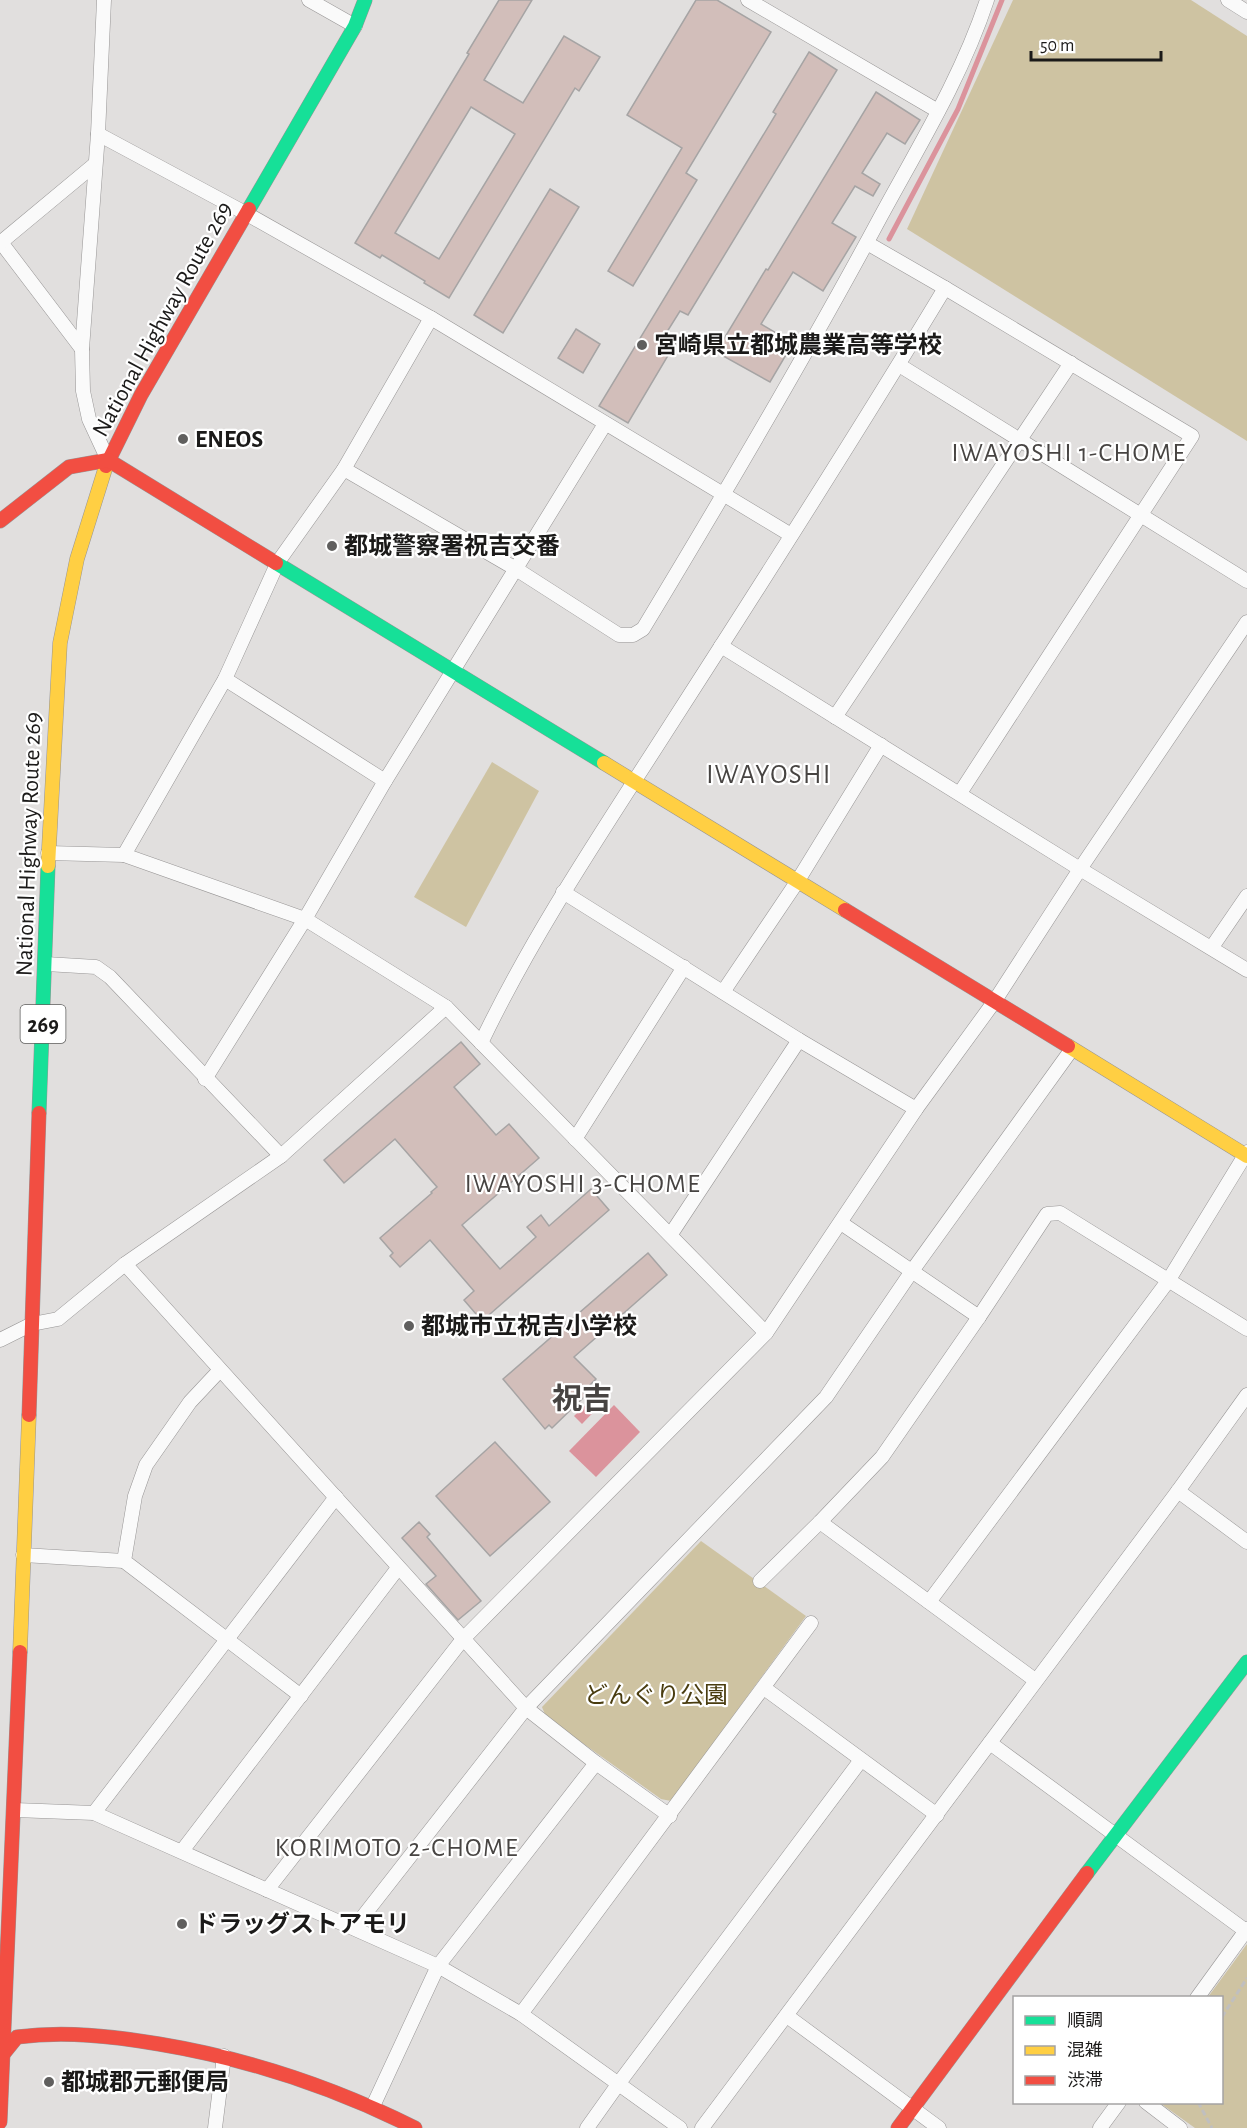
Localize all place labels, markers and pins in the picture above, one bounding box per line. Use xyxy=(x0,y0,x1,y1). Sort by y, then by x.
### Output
place label: 宮崎県立都城農業高等学校 xyxy=(654,332,942,358)
marker: 宮崎県立都城農業高等学校 xyxy=(635,338,649,352)
place label: ENEOS xyxy=(195,428,263,452)
marker: ENEOS xyxy=(176,432,190,446)
place label: 都城警察署祝吉交番 xyxy=(344,533,560,559)
marker: 都城警察署祝吉交番 xyxy=(325,539,339,553)
place label: 都城市立祝吉小学校 xyxy=(421,1313,637,1339)
marker: 都城市立祝吉小学校 xyxy=(402,1319,416,1333)
place label: ドラッグストアモリ xyxy=(194,1911,410,1937)
marker: ドラッグストアモリ xyxy=(175,1917,189,1931)
place label: 都城郡元郵便局 xyxy=(61,2069,229,2095)
marker: 都城郡元郵便局 xyxy=(42,2075,56,2089)

